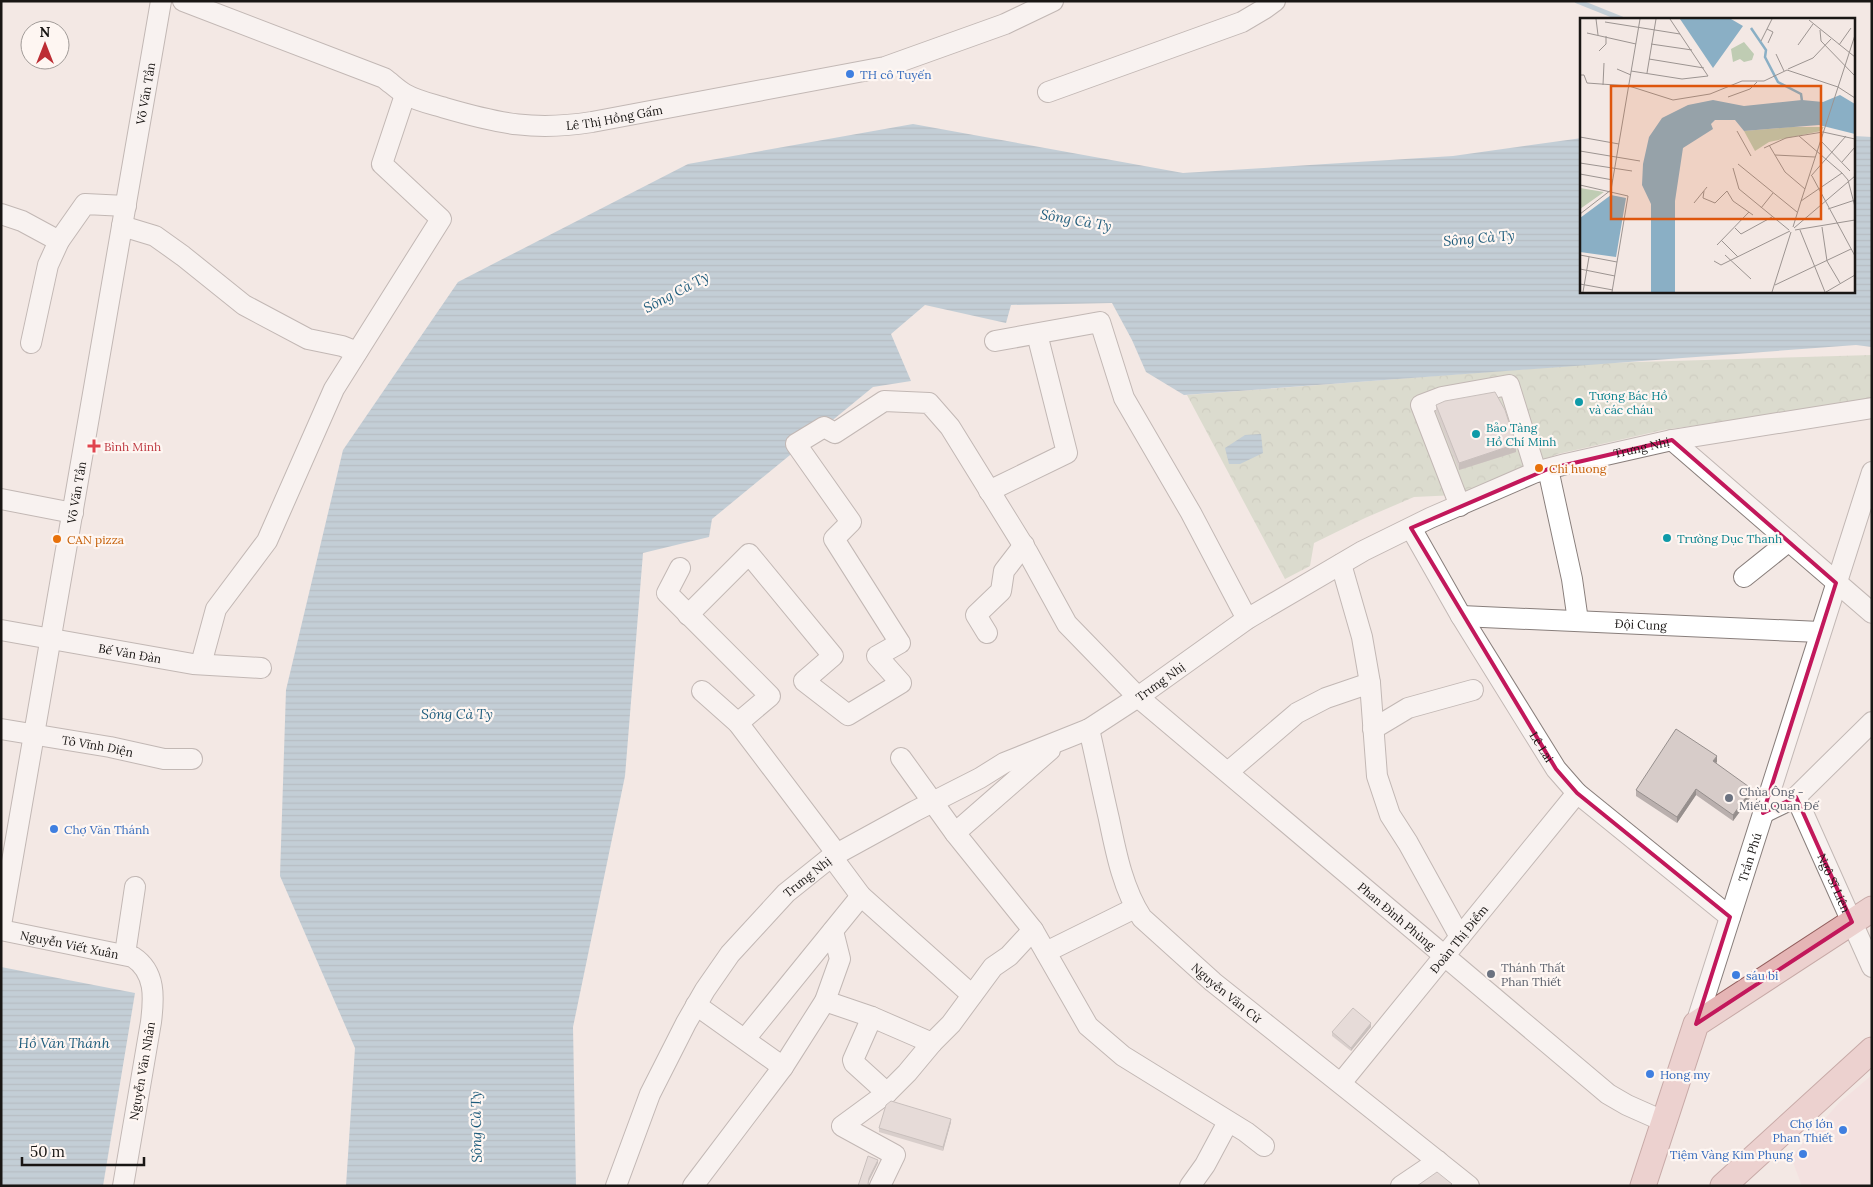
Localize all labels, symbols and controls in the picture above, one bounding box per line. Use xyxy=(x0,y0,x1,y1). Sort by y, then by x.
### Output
inset map xyxy=(1580,18,1856,292)
north arrow xyxy=(20,20,70,70)
text: N xyxy=(40,23,51,41)
street label: Võ Văn Tần xyxy=(132,61,158,127)
place label: TH cô Tuyến xyxy=(860,67,931,82)
marker: TH cô Tuyến xyxy=(844,68,856,80)
street label: Lê Thị Hồng Gấm xyxy=(565,101,664,133)
water label: Sông Cà Ty xyxy=(1039,205,1113,235)
water label: Sông Cà Ty xyxy=(1442,226,1516,250)
water label: Sông Cà Ty xyxy=(640,267,712,317)
place label: Tượng Bác Hồ và các cháu xyxy=(1589,388,1668,417)
marker: Tượng Bác Hồ và các cháu xyxy=(1573,396,1585,408)
place label: Bảo Tàng Hồ Chí Minh xyxy=(1486,420,1557,449)
marker: Bảo Tàng Hồ Chí Minh xyxy=(1470,428,1482,440)
street label: Trưng Nhị xyxy=(1612,433,1671,461)
place label: Bình Minh xyxy=(104,439,161,454)
marker: Bình Minh xyxy=(88,440,100,452)
street label: Võ Văn Tần xyxy=(63,460,89,526)
place label: Chi huong xyxy=(1549,461,1607,476)
marker: Chi huong xyxy=(1533,462,1545,474)
place label: Trường Dục Thanh xyxy=(1677,531,1782,546)
place label: CAN pizza xyxy=(67,532,124,547)
marker: Trường Dục Thanh xyxy=(1661,532,1673,544)
marker: CAN pizza xyxy=(51,533,63,545)
street label: Đội Cung xyxy=(1615,615,1667,633)
street label: Bế Văn Đàn xyxy=(97,640,163,666)
street label: Trưng Nhị xyxy=(1132,659,1187,704)
water label: Sông Cà Ty xyxy=(421,705,493,723)
street label: Lê Lai xyxy=(1527,729,1557,765)
street label: Tô Vĩnh Diện xyxy=(61,732,135,759)
place label: Chùa Ông - Miếu Quan Đế xyxy=(1739,784,1820,813)
marker: Chùa Ông - Miếu Quan Đế xyxy=(1723,792,1735,804)
place label: Chợ Văn Thánh xyxy=(64,822,149,837)
marker: Chợ Văn Thánh xyxy=(48,823,60,835)
street label: Trần Phú xyxy=(1734,831,1764,884)
street label: Ngô Sĩ Liên xyxy=(1815,851,1854,915)
street label: Trưng Nhị xyxy=(780,853,834,900)
street label: Phan Đình Phùng xyxy=(1355,879,1439,953)
street label: Đoàn Thị Điểm xyxy=(1426,901,1491,976)
street label: Nguyễn Viết Xuân xyxy=(19,927,120,961)
street label: Nguyễn Văn Cừ xyxy=(1189,959,1265,1026)
place label: Thánh Thất Phan Thiết xyxy=(1501,960,1566,989)
marker: Thánh Thất Phan Thiết xyxy=(1485,968,1497,980)
place label: sáu bi xyxy=(1746,968,1778,983)
marker: sáu bi xyxy=(1730,969,1742,981)
street label: Nguyễn Văn Nhân xyxy=(126,1020,158,1122)
water label: Hồ Văn Thánh xyxy=(18,1034,110,1052)
place label: Hong my xyxy=(1660,1067,1711,1082)
marker: Hong my xyxy=(1644,1068,1656,1080)
water label: Sông Cà Ty xyxy=(466,1091,486,1163)
place label: Chợ lớn Phan Thiết xyxy=(1773,1116,1833,1145)
marker: Chợ lớn Phan Thiết xyxy=(1837,1124,1849,1136)
scale bar xyxy=(22,1134,145,1166)
text: 50 m xyxy=(30,1142,65,1161)
place label: Tiệm Vàng Kim Phụng xyxy=(1670,1147,1793,1162)
marker: Tiệm Vàng Kim Phụng xyxy=(1797,1148,1809,1160)

